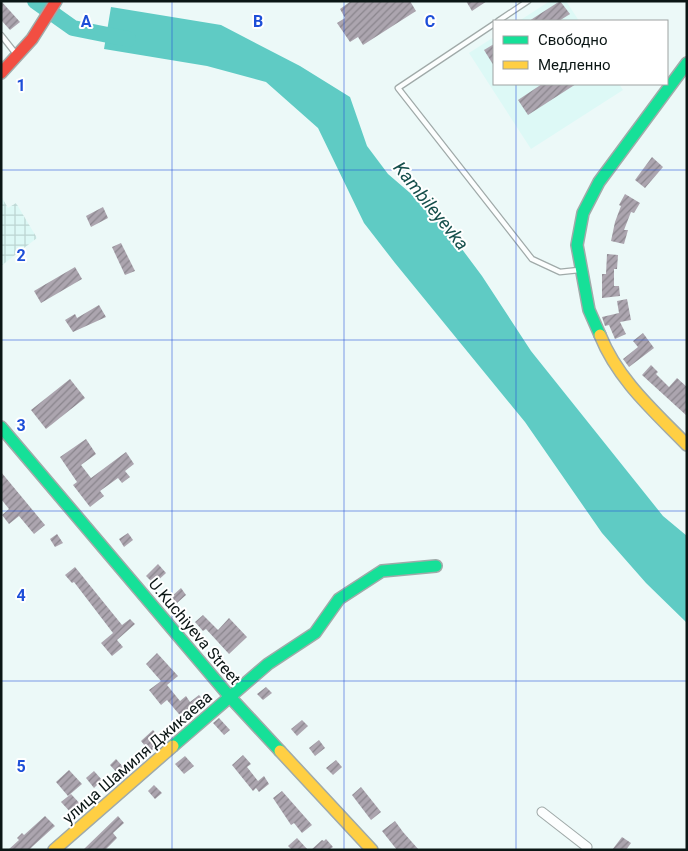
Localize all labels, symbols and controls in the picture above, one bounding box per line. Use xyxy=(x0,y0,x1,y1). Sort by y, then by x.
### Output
text: A xyxy=(81,12,92,31)
text: B xyxy=(253,12,263,31)
text: C xyxy=(425,12,435,31)
legend xyxy=(493,20,668,85)
text: Свободно xyxy=(538,31,607,49)
text: Медленно xyxy=(538,56,611,74)
text: 1 xyxy=(16,76,26,95)
water label: Kambileyevka xyxy=(389,157,473,254)
text: 2 xyxy=(16,246,26,265)
text: 3 xyxy=(16,416,26,435)
street label: U.Kuchiyeva Street xyxy=(145,574,245,688)
text: 4 xyxy=(16,586,26,605)
street label: улица Шамиля Джикаева xyxy=(59,687,216,828)
text: 5 xyxy=(16,757,26,776)

